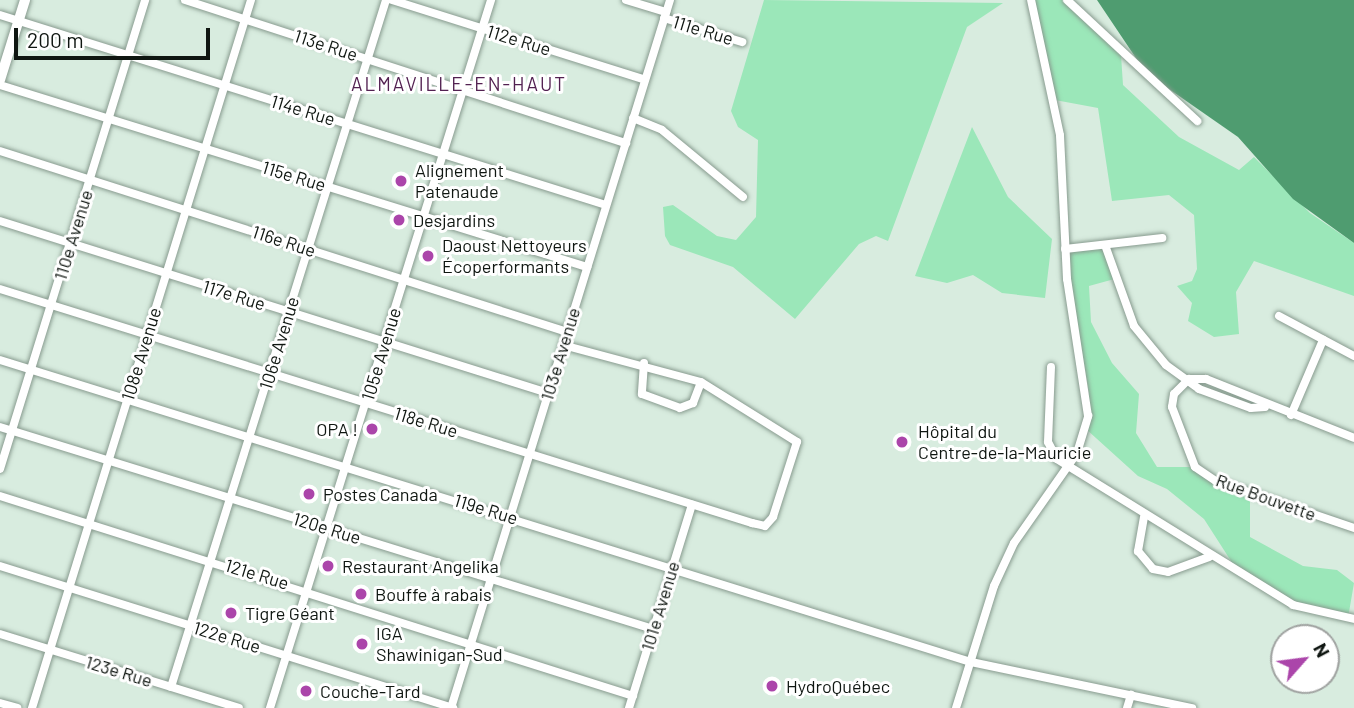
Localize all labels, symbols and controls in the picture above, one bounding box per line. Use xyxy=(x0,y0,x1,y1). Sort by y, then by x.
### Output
street label: 111e Rue xyxy=(670,11,736,49)
scale bar xyxy=(18,14,214,58)
street label: 112e Rue xyxy=(484,20,554,60)
street label: 113e Rue xyxy=(292,25,360,65)
text: 200 m xyxy=(27,27,84,52)
district label: ALMAVILLE-EN-HAUT xyxy=(353,73,565,95)
street label: 114e Rue xyxy=(268,90,338,130)
street label: 115e Rue xyxy=(260,156,328,196)
place label: Alignement Patenaude xyxy=(415,160,504,202)
marker: Alignement Patenaude xyxy=(393,173,409,189)
street label: 110e Avenue xyxy=(49,187,97,283)
place label: Desjardins xyxy=(413,209,495,231)
marker: Desjardins xyxy=(391,212,407,228)
street label: 116e Rue xyxy=(250,221,318,261)
place label: Daoust Nettoyeurs Écoperformants xyxy=(442,235,587,278)
marker: Daoust Nettoyeurs Écoperformants xyxy=(420,248,436,264)
street label: 117e Rue xyxy=(200,275,268,315)
street label: 106e Avenue xyxy=(255,294,303,392)
street label: 108e Avenue xyxy=(117,305,165,403)
street label: 105e Avenue xyxy=(357,305,405,403)
street label: 103e Avenue xyxy=(536,305,584,403)
street label: 118e Rue xyxy=(392,402,460,442)
place label: OPA ! xyxy=(316,418,358,440)
marker: OPA ! xyxy=(364,421,380,437)
place label: Hôpital du Centre-de-la-Mauricie xyxy=(918,421,1091,464)
marker: Hôpital du Centre-de-la-Mauricie xyxy=(892,432,912,452)
street label: Rue Bouvette xyxy=(1213,469,1319,525)
place label: Postes Canada xyxy=(323,483,438,505)
marker: Postes Canada xyxy=(301,486,317,502)
street label: 119e Rue xyxy=(452,489,520,529)
street label: 120e Rue xyxy=(291,508,363,548)
street label: 121e Rue xyxy=(223,554,291,594)
place label: Restaurant Angelika xyxy=(342,555,499,577)
marker: Restaurant Angelika xyxy=(320,558,336,574)
street label: 101e Avenue xyxy=(636,559,684,653)
place label: Bouffe à rabais xyxy=(375,583,492,605)
marker: Bouffe à rabais xyxy=(353,586,369,602)
place label: Tigre Géant xyxy=(245,602,335,624)
marker: Tigre Géant xyxy=(223,605,239,621)
street label: 122e Rue xyxy=(191,617,263,657)
place label: IGA Shawinigan-Sud xyxy=(376,623,503,666)
north arrow xyxy=(1270,624,1340,694)
marker: IGA Shawinigan-Sud xyxy=(354,636,370,652)
text: N xyxy=(1309,639,1335,661)
street label: 123e Rue xyxy=(83,651,155,691)
place label: HydroQuébec xyxy=(786,675,890,697)
marker: HydroQuébec xyxy=(764,678,780,694)
place label: Couche-Tard xyxy=(320,680,420,702)
marker: Couche-Tard xyxy=(298,683,314,699)

